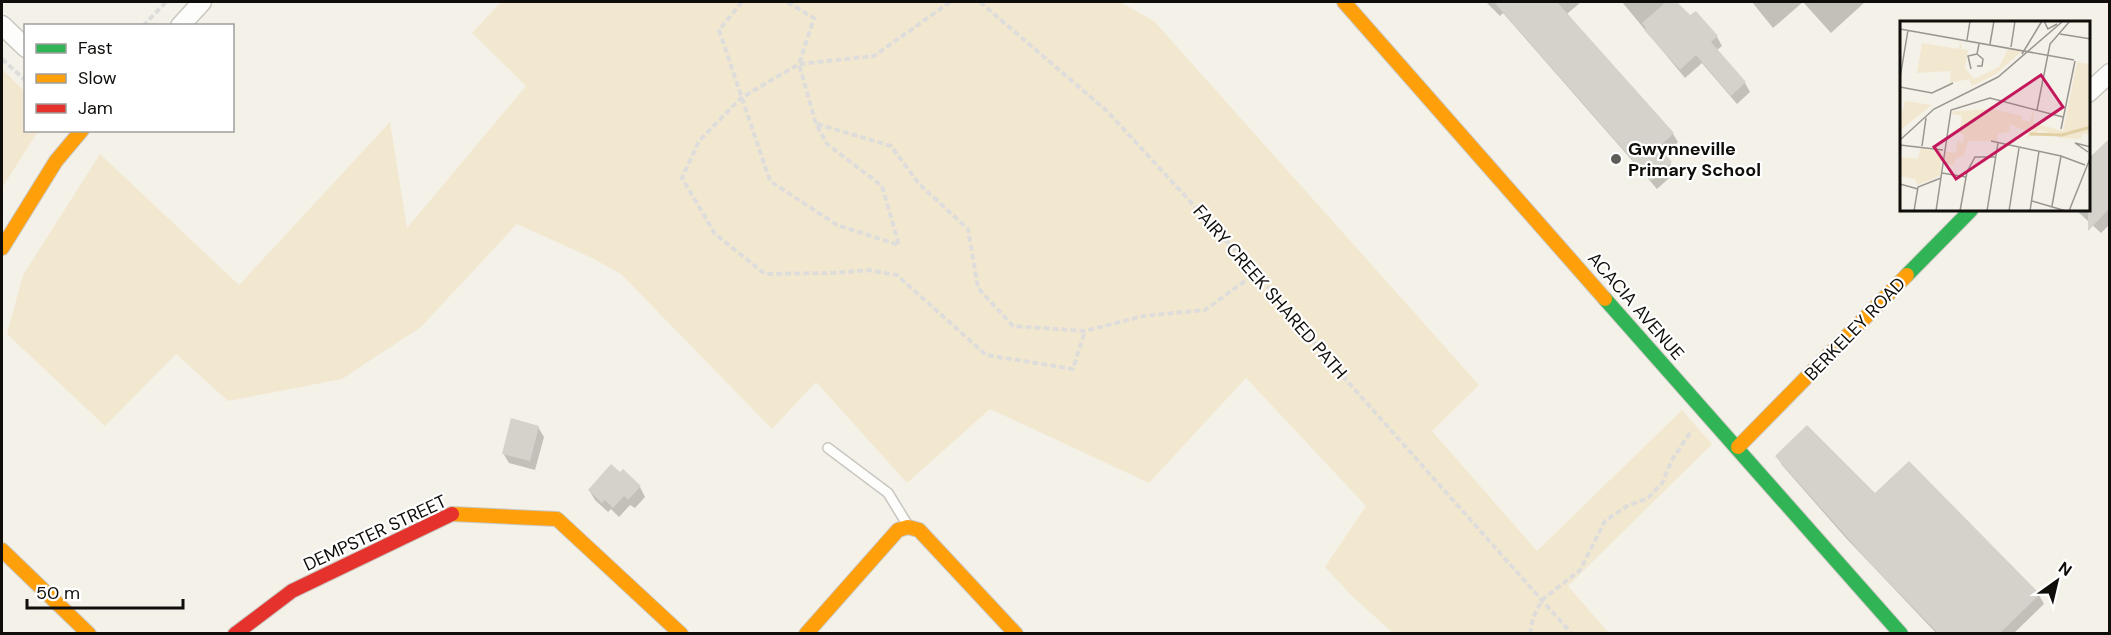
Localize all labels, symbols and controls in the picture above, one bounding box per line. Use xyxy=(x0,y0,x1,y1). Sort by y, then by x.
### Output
inset map xyxy=(1900,21,2090,212)
legend xyxy=(24,24,234,132)
text: Fast xyxy=(78,36,113,60)
text: Slow xyxy=(78,66,117,90)
text: Jam xyxy=(78,96,113,120)
place label: Gwynneville Primary School xyxy=(1628,137,1761,182)
marker: Gwynneville Primary School xyxy=(1609,152,1623,166)
street label: FAIRY CREEK SHARED PATH xyxy=(1188,200,1352,384)
street label: ACACIA AVENUE xyxy=(1582,247,1690,365)
street label: BERKELEY ROAD xyxy=(1799,272,1911,386)
street label: DEMPSTER STREET xyxy=(300,489,450,577)
north arrow xyxy=(2027,551,2087,611)
text: N xyxy=(2054,557,2076,581)
scale bar xyxy=(27,572,183,610)
text: 50 m xyxy=(36,581,80,605)

